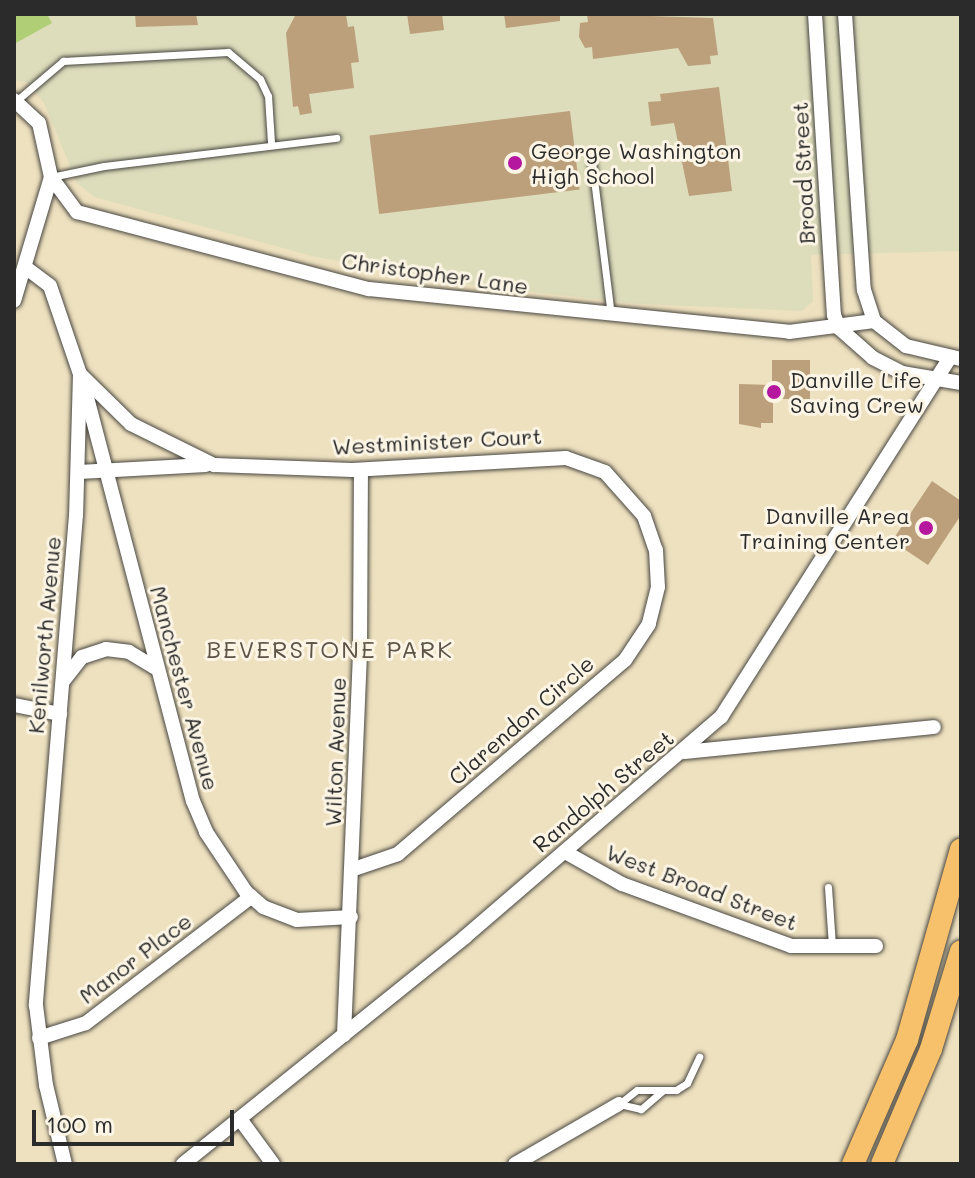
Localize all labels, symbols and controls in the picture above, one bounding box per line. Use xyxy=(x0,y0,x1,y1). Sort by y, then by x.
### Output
street label: Broad Street xyxy=(786,101,820,245)
place label: George Washington High School xyxy=(531,137,741,188)
marker: George Washington High School xyxy=(506,154,524,172)
street label: Christopher Lane xyxy=(340,247,530,299)
place label: Danville Life Saving Crew xyxy=(790,366,924,418)
marker: Danville Life Saving Crew xyxy=(765,383,783,401)
street label: Westminister Court xyxy=(331,422,543,460)
place label: Danville Area Training Center xyxy=(740,502,910,554)
marker: Danville Area Training Center xyxy=(917,519,935,537)
street label: Kenilworth Avenue xyxy=(22,535,66,735)
street label: Manchester Avenue xyxy=(145,583,225,793)
district label: BEVERSTONE PARK xyxy=(206,635,454,663)
street label: Clarendon Circle xyxy=(443,650,599,790)
street label: Wilton Avenue xyxy=(319,677,351,827)
street label: Randolph Street xyxy=(527,724,679,858)
street label: West Broad Street xyxy=(603,838,801,936)
street label: Manor Place xyxy=(74,907,196,1009)
scale bar xyxy=(36,1094,238,1144)
text: 100 m xyxy=(46,1108,113,1139)

